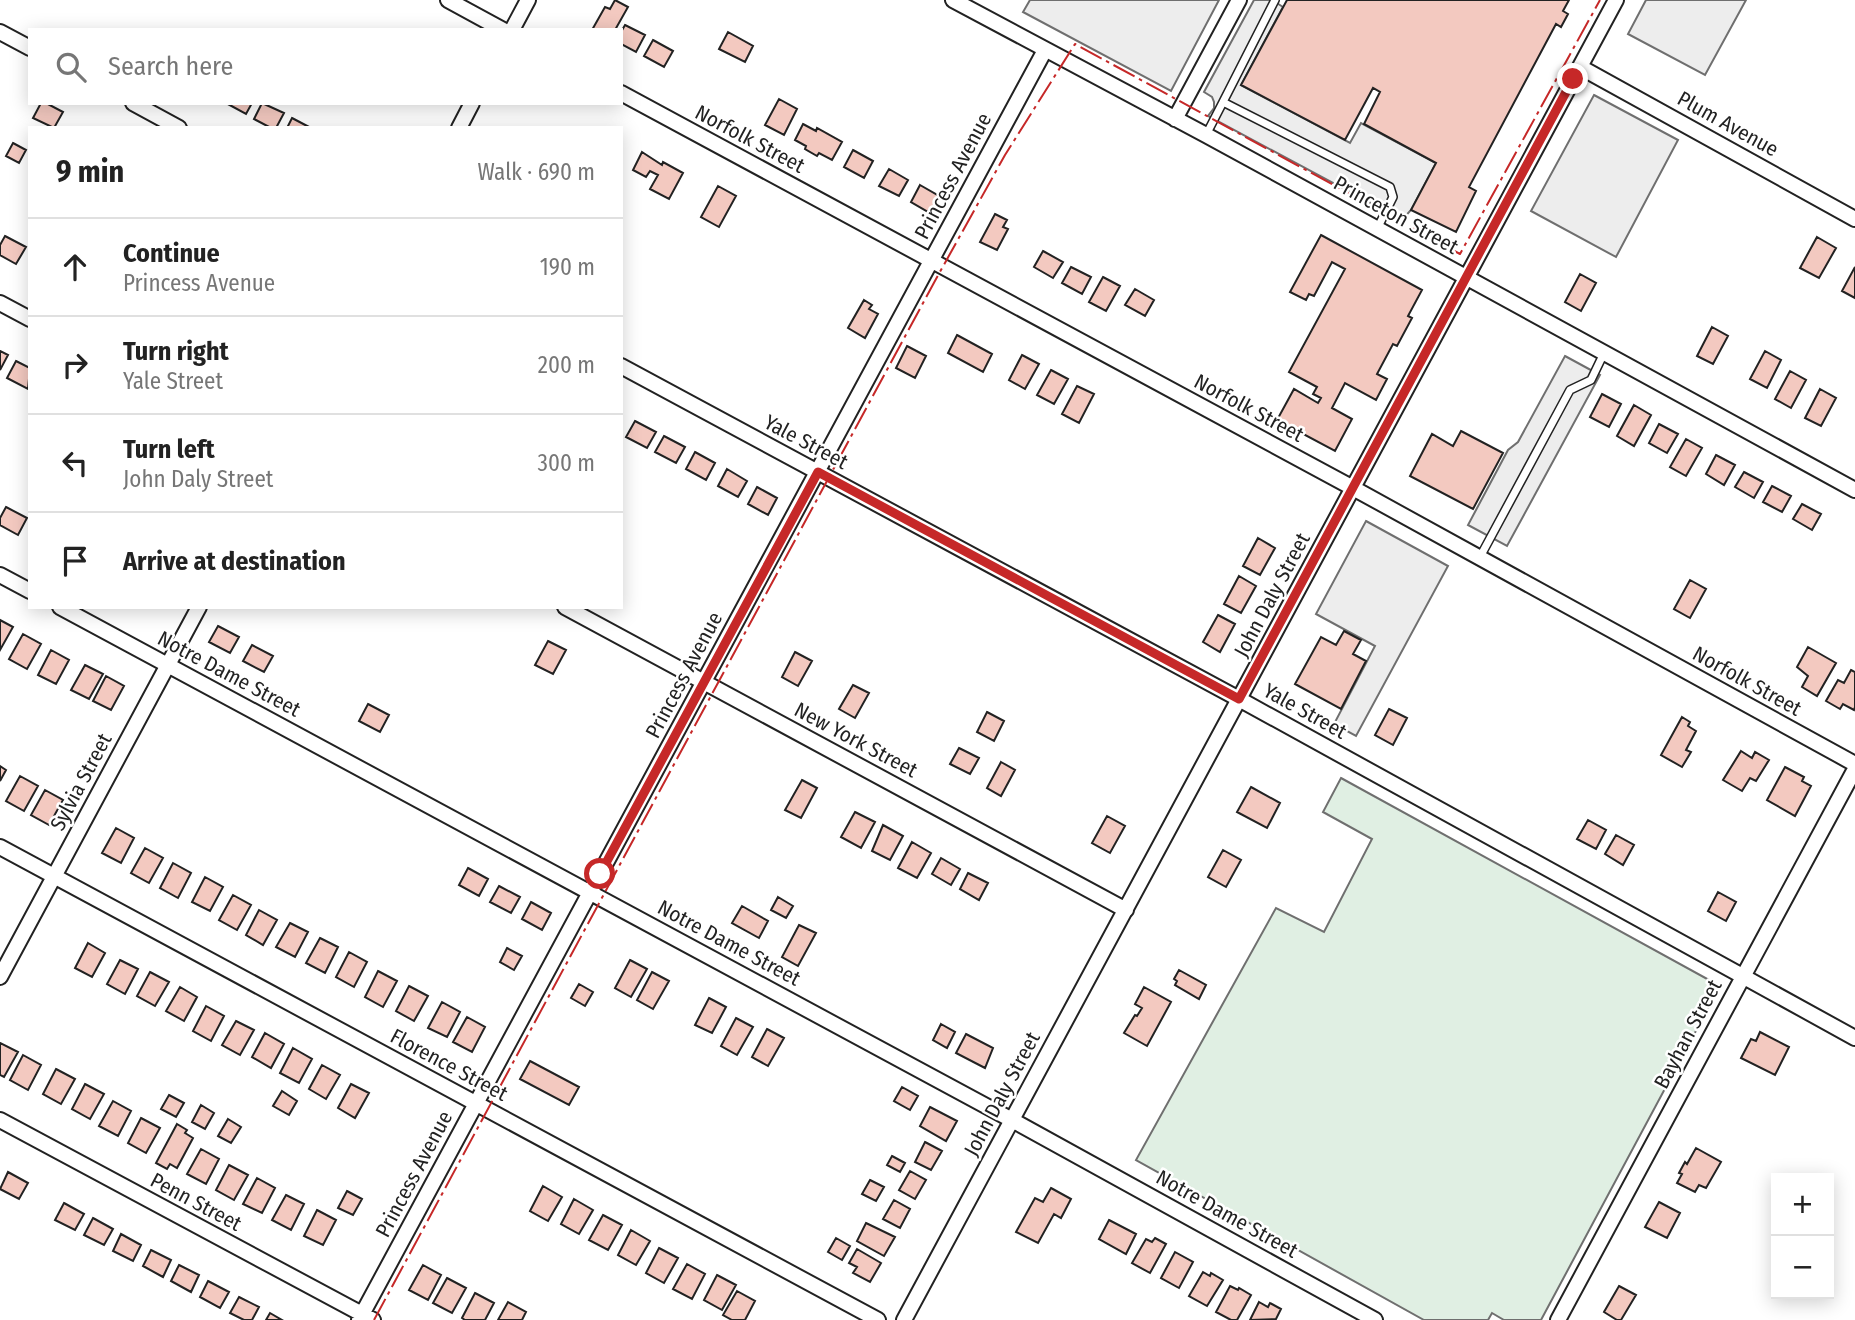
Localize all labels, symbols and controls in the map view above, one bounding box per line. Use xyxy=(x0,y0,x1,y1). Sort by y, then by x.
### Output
search box xyxy=(28,28,623,105)
icon: search xyxy=(52,48,90,86)
text: Search here xyxy=(108,51,233,82)
route end xyxy=(1557,63,1588,94)
street label: Plum Avenue xyxy=(1673,86,1783,162)
street label: Norfolk Street xyxy=(691,99,809,179)
street label: Princess Avenue xyxy=(909,109,997,243)
text: 9 min xyxy=(56,154,124,190)
text: Walk · 690 m xyxy=(478,158,595,186)
street label: Princeton Street xyxy=(1329,170,1463,260)
text: Continue xyxy=(123,238,220,269)
icon: ahead xyxy=(56,248,94,286)
text: 190 m xyxy=(540,253,595,281)
text: Princess Avenue xyxy=(123,269,275,297)
text: Turn right xyxy=(123,336,229,367)
icon: right xyxy=(56,346,94,384)
text: 200 m xyxy=(538,351,595,379)
text: Yale Street xyxy=(123,367,223,395)
street label: Norfolk Street xyxy=(1190,368,1308,448)
street label: Yale Street xyxy=(760,409,853,475)
text: Turn left xyxy=(123,434,215,465)
icon: left xyxy=(56,444,94,482)
text: 300 m xyxy=(538,449,595,477)
text: John Daly Street xyxy=(123,465,273,493)
street label: John Daly Street xyxy=(1228,528,1316,662)
icon: arrive xyxy=(56,542,94,580)
text: Arrive at destination xyxy=(123,546,346,577)
street label: Princess Avenue xyxy=(640,608,728,742)
street label: Notre Dame Street xyxy=(153,625,305,723)
street label: Norfolk Street xyxy=(1688,640,1806,722)
street label: Yale Street xyxy=(1259,678,1351,745)
street label: New York Street xyxy=(790,697,922,783)
street label: Sylvia Street xyxy=(45,729,118,835)
route start xyxy=(584,858,615,889)
street label: Notre Dame Street xyxy=(653,894,805,992)
street label: Bayhan Street xyxy=(1648,975,1728,1093)
street label: Florence Street xyxy=(386,1023,512,1107)
street label: John Daly Street xyxy=(958,1027,1046,1161)
street label: Princess Avenue xyxy=(370,1107,458,1241)
street label: Notre Dame Street xyxy=(1152,1164,1303,1264)
street label: Penn Street xyxy=(146,1167,246,1237)
map controls xyxy=(1771,1173,1834,1299)
button: + xyxy=(1771,1173,1834,1236)
button: − xyxy=(1771,1236,1834,1299)

